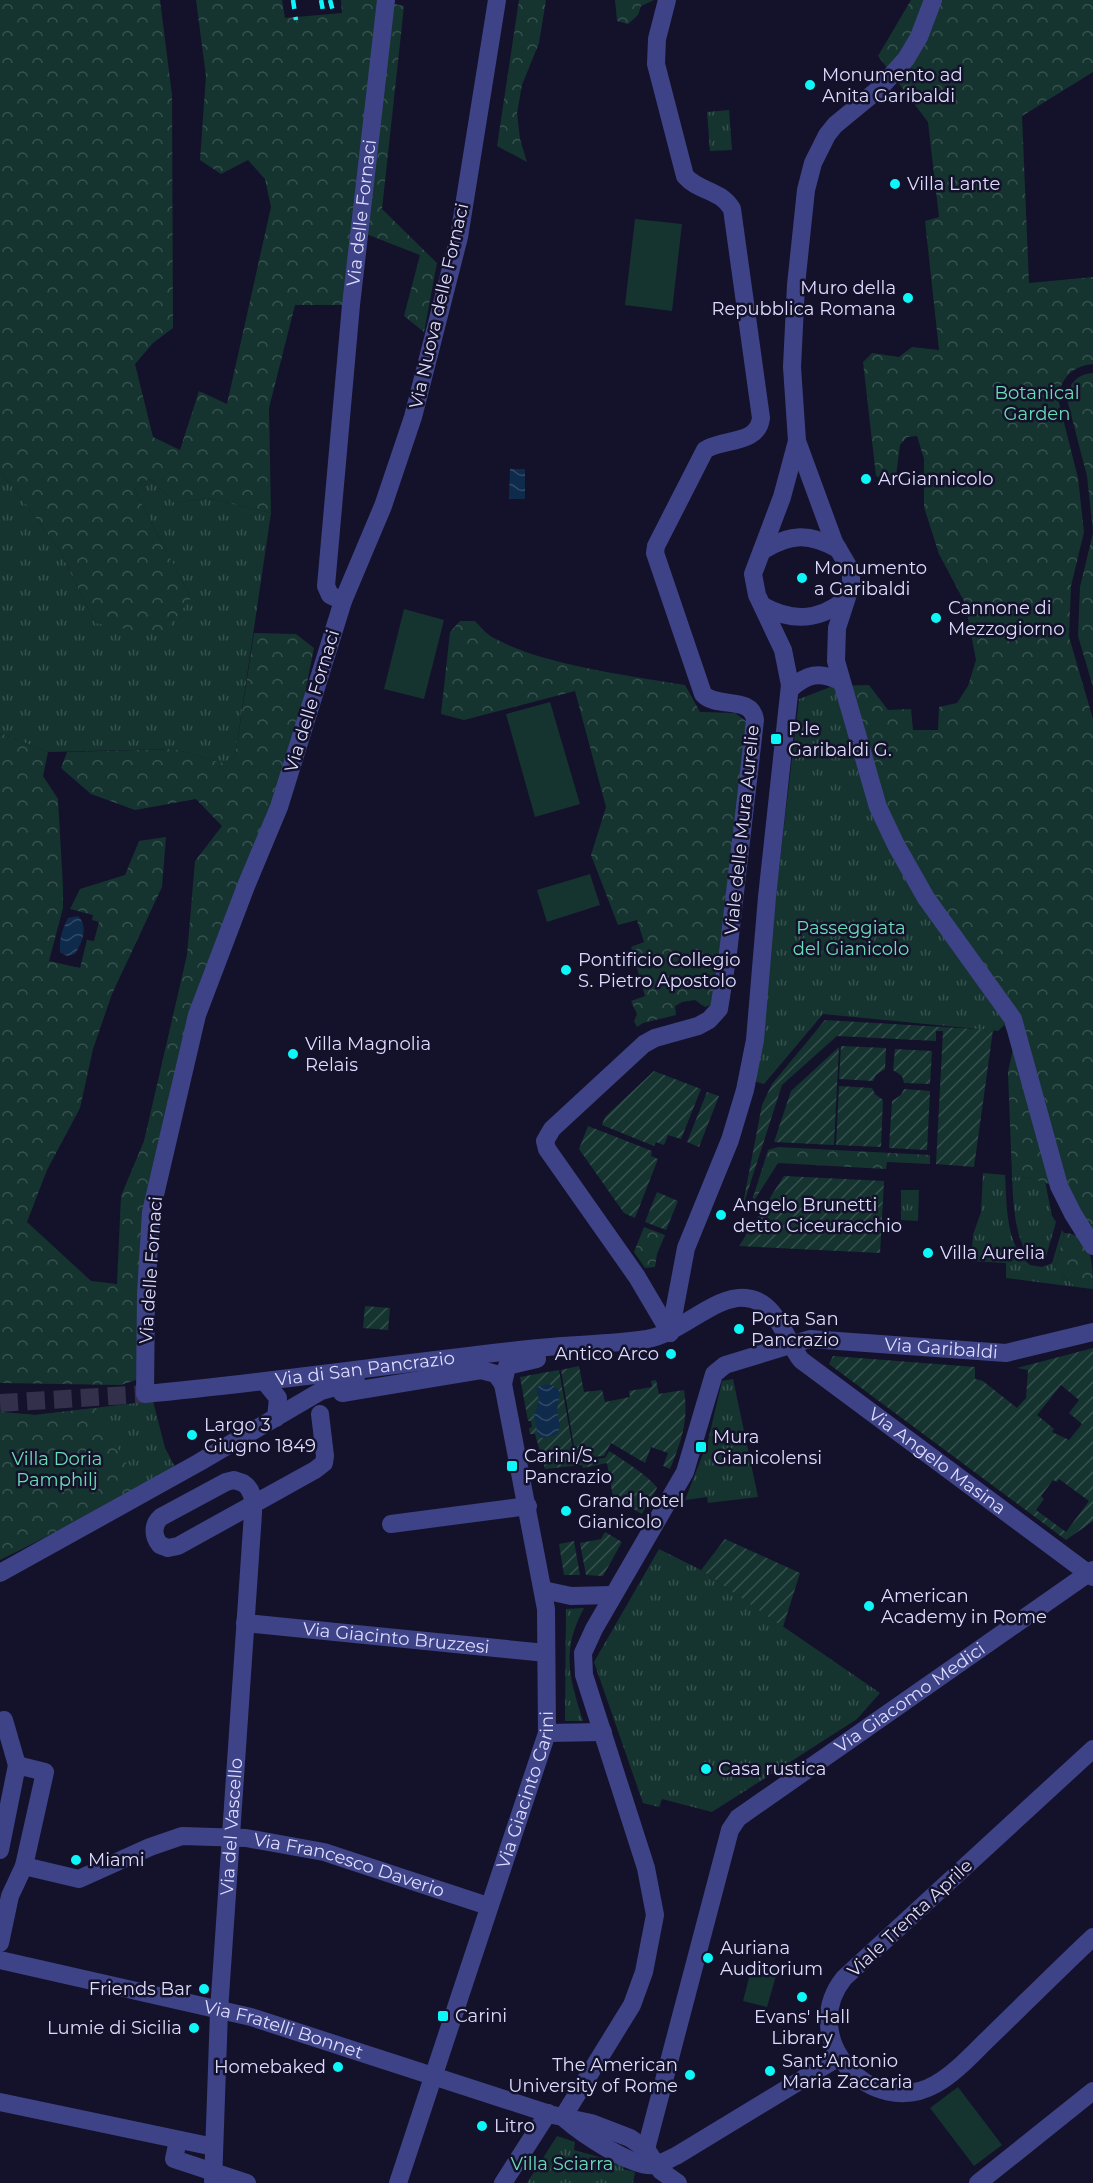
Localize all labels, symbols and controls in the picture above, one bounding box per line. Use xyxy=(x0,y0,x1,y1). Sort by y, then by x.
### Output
place label: Monumento ad Anita Garibaldi xyxy=(822,64,963,107)
marker: Monumento ad Anita Garibaldi xyxy=(803,78,817,92)
street label: Via delle Fornaci xyxy=(342,138,381,288)
place label: Villa Lante xyxy=(907,173,1000,195)
marker: Villa Lante xyxy=(888,177,902,191)
street label: Via Nuova delle Fornaci xyxy=(405,201,473,411)
place label: Muro della Repubblica Romana xyxy=(711,277,896,320)
marker: Muro della Repubblica Romana xyxy=(901,291,915,305)
park label: Botanical Garden xyxy=(994,382,1080,425)
place label: ArGiannicolo xyxy=(878,468,994,490)
marker: ArGiannicolo xyxy=(859,472,873,486)
place label: Monumento a Garibaldi xyxy=(814,557,927,600)
marker: Monumento a Garibaldi xyxy=(795,571,809,585)
place label: Cannone di Mezzogiorno xyxy=(948,597,1065,640)
marker: Cannone di Mezzogiorno xyxy=(929,611,943,625)
street label: Via delle Fornaci xyxy=(280,627,344,775)
place label: P.le Garibaldi G. xyxy=(788,718,892,761)
street label: Viale delle Mura Aurelie xyxy=(720,724,764,936)
marker: P.le Garibaldi G. xyxy=(769,732,783,746)
park label: Passeggiata del Gianicolo xyxy=(793,917,909,960)
place label: Pontificio Collegio S. Pietro Apostolo xyxy=(578,949,741,992)
marker: Pontificio Collegio S. Pietro Apostolo xyxy=(559,963,573,977)
place label: Villa Magnolia Relais xyxy=(305,1033,431,1076)
marker: Villa Magnolia Relais xyxy=(286,1047,300,1061)
place label: Angelo Brunetti detto Ciceuracchio xyxy=(733,1194,902,1237)
street label: Via delle Fornaci xyxy=(135,1195,167,1345)
marker: Angelo Brunetti detto Ciceuracchio xyxy=(714,1208,728,1222)
place label: Villa Aurelia xyxy=(940,1242,1045,1264)
marker: Villa Aurelia xyxy=(921,1246,935,1260)
place label: Porta San Pancrazio xyxy=(751,1308,839,1351)
marker: Porta San Pancrazio xyxy=(732,1322,746,1336)
street label: Via Garibaldi xyxy=(884,1333,999,1363)
place label: Antico Arco xyxy=(555,1343,659,1365)
street label: Via di San Pancrazio xyxy=(274,1347,456,1391)
marker: Antico Arco xyxy=(664,1347,678,1361)
street label: Via Angelo Masina xyxy=(864,1403,1010,1519)
place label: Largo 3 Giugno 1849 xyxy=(204,1414,316,1457)
place label: Mura Gianicolensi xyxy=(713,1426,822,1469)
marker: Largo 3 Giugno 1849 xyxy=(185,1428,199,1442)
marker: Mura Gianicolensi xyxy=(694,1440,708,1454)
place label: Carini/S. Pancrazio xyxy=(524,1445,612,1488)
park label: Villa Doria Pamphilj xyxy=(12,1448,102,1491)
marker: Carini/S. Pancrazio xyxy=(505,1459,519,1473)
place label: Grand hotel Gianicolo xyxy=(578,1490,684,1533)
marker: Grand hotel Gianicolo xyxy=(559,1504,573,1518)
place label: American Academy in Rome xyxy=(881,1585,1047,1628)
marker: American Academy in Rome xyxy=(862,1599,876,1613)
street label: Via Giacinto Bruzzesi xyxy=(302,1618,491,1658)
street label: Via Giacomo Medici xyxy=(831,1638,989,1758)
street label: Via Giacinto Carini xyxy=(492,1711,558,1871)
street label: Via del Vascello xyxy=(216,1757,247,1896)
place label: Casa rustica xyxy=(718,1758,826,1780)
marker: Casa rustica xyxy=(699,1762,713,1776)
street label: Via Francesco Daverio xyxy=(252,1829,447,1902)
place label: Miami xyxy=(88,1849,145,1871)
marker: Miami xyxy=(69,1853,83,1867)
street label: Viale Trenta Aprile xyxy=(843,1854,977,1982)
place label: Auriana Auditorium xyxy=(720,1937,823,1980)
marker: Auriana Auditorium xyxy=(701,1951,715,1965)
place label: Friends Bar xyxy=(89,1978,192,2000)
marker: Friends Bar xyxy=(197,1982,211,1996)
marker: Evans' Hall Library xyxy=(795,1990,809,2004)
street label: Via Fratelli Bonnet xyxy=(202,1996,366,2064)
place label: Carini xyxy=(455,2005,507,2027)
place label: Evans' Hall Library xyxy=(754,2006,850,2049)
marker: Carini xyxy=(436,2009,450,2023)
place label: Lumie di Sicilia xyxy=(47,2017,182,2039)
marker: Lumie di Sicilia xyxy=(187,2021,201,2035)
place label: Sant’Antonio Maria Zaccaria xyxy=(782,2050,913,2093)
place label: The American University of Rome xyxy=(508,2054,678,2097)
place label: Homebaked xyxy=(214,2056,326,2078)
marker: Homebaked xyxy=(331,2060,345,2074)
marker: Sant’Antonio Maria Zaccaria xyxy=(763,2064,777,2078)
marker: The American University of Rome xyxy=(683,2068,697,2082)
place label: Litro xyxy=(494,2115,535,2137)
marker: Litro xyxy=(475,2119,489,2133)
park label: Villa Sciarra xyxy=(511,2153,613,2175)

